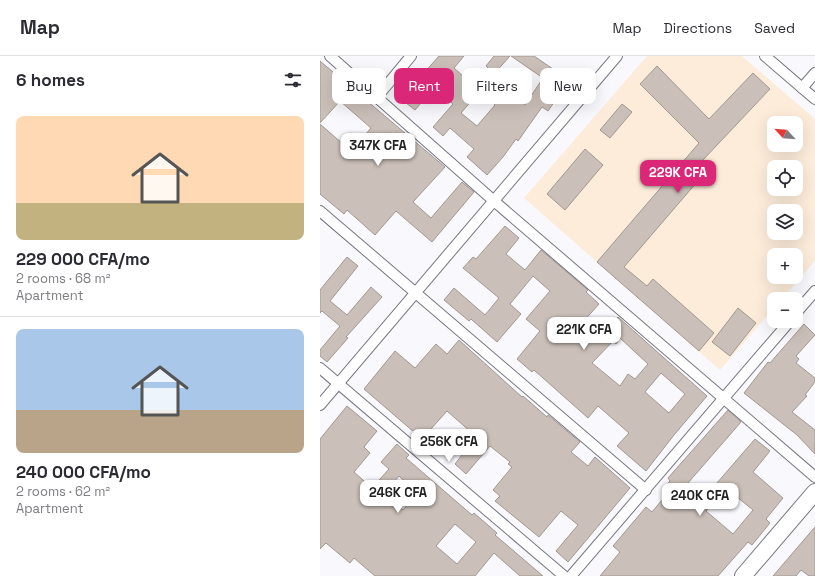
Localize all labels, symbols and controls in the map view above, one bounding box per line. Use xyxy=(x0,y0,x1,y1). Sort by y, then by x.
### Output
text: Map xyxy=(20,15,60,40)
text: Map xyxy=(612,19,642,37)
text: Directions xyxy=(664,19,732,37)
text: Saved xyxy=(754,19,795,37)
chip: Buy xyxy=(332,68,386,104)
chip: Rent xyxy=(394,68,454,104)
chip: Filters xyxy=(462,68,532,104)
chip: New xyxy=(540,68,596,104)
text: 6 homes xyxy=(16,69,85,91)
icon: filters xyxy=(282,69,304,91)
north arrow xyxy=(767,116,803,152)
map controls xyxy=(767,116,803,328)
pin: 347K CFA xyxy=(337,133,419,167)
text: 347K CFA xyxy=(349,137,407,154)
icon: home xyxy=(124,142,196,214)
pin: 229K CFA xyxy=(637,160,719,194)
button: locate xyxy=(767,160,803,196)
text: 229K CFA xyxy=(649,164,707,181)
button: layers xyxy=(767,204,803,240)
text: 229 000 CFA/mo xyxy=(16,248,150,270)
button: + xyxy=(767,248,803,284)
text: 2 rooms · 68 m² xyxy=(16,270,110,287)
text: Apartment xyxy=(16,287,84,304)
button: − xyxy=(767,292,803,328)
pin: 221K CFA xyxy=(543,317,625,351)
text: 221K CFA xyxy=(556,321,612,338)
icon: home xyxy=(124,355,196,427)
pin: 256K CFA xyxy=(408,429,490,463)
text: 256K CFA xyxy=(420,433,478,450)
text: 240 000 CFA/mo xyxy=(16,461,151,483)
pin: 246K CFA xyxy=(357,480,439,514)
text: 2 rooms · 62 m² xyxy=(16,483,110,500)
pin: 240K CFA xyxy=(659,483,741,517)
text: 246K CFA xyxy=(369,484,427,501)
text: 240K CFA xyxy=(671,487,729,504)
text: Apartment xyxy=(16,500,84,517)

